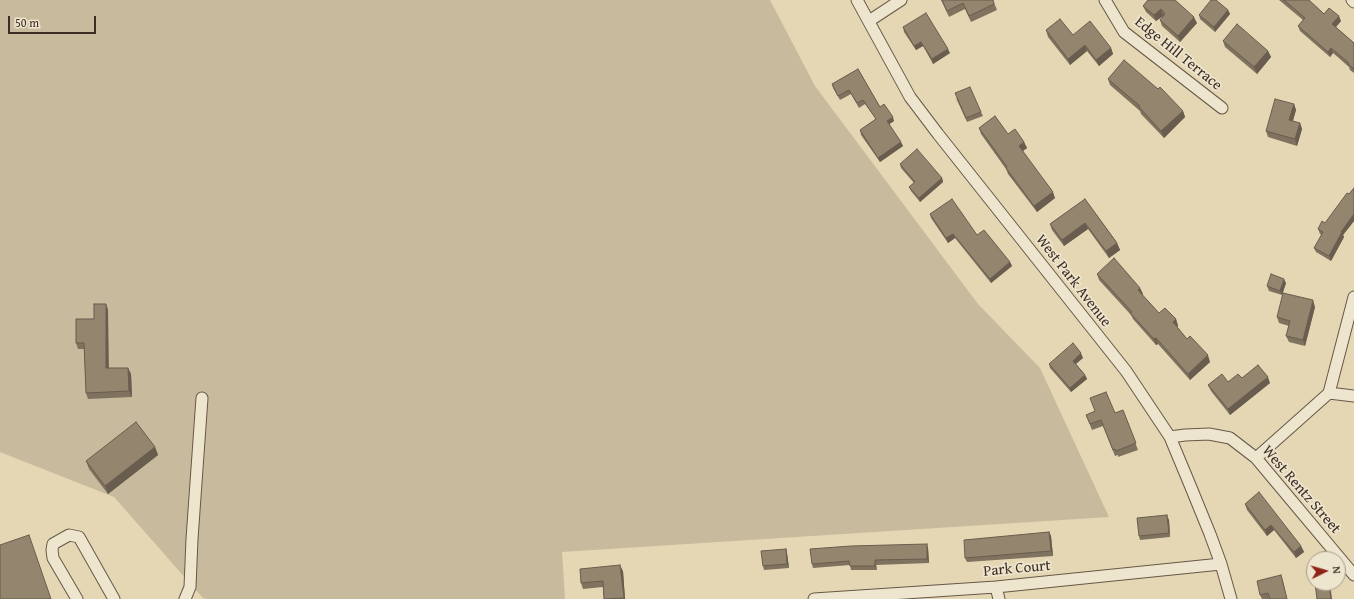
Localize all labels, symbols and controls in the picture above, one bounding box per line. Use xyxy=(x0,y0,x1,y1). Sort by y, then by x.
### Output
scale bar xyxy=(10,8,98,34)
street label: Edge Hill Terrace xyxy=(1131,13,1225,95)
text: 50 m xyxy=(15,14,39,31)
street label: West Park Avenue xyxy=(1031,231,1115,331)
street label: West Rentz Street xyxy=(1258,442,1344,538)
north arrow xyxy=(1306,551,1346,591)
street label: Park Court xyxy=(983,557,1051,581)
text: N xyxy=(1329,566,1345,574)

